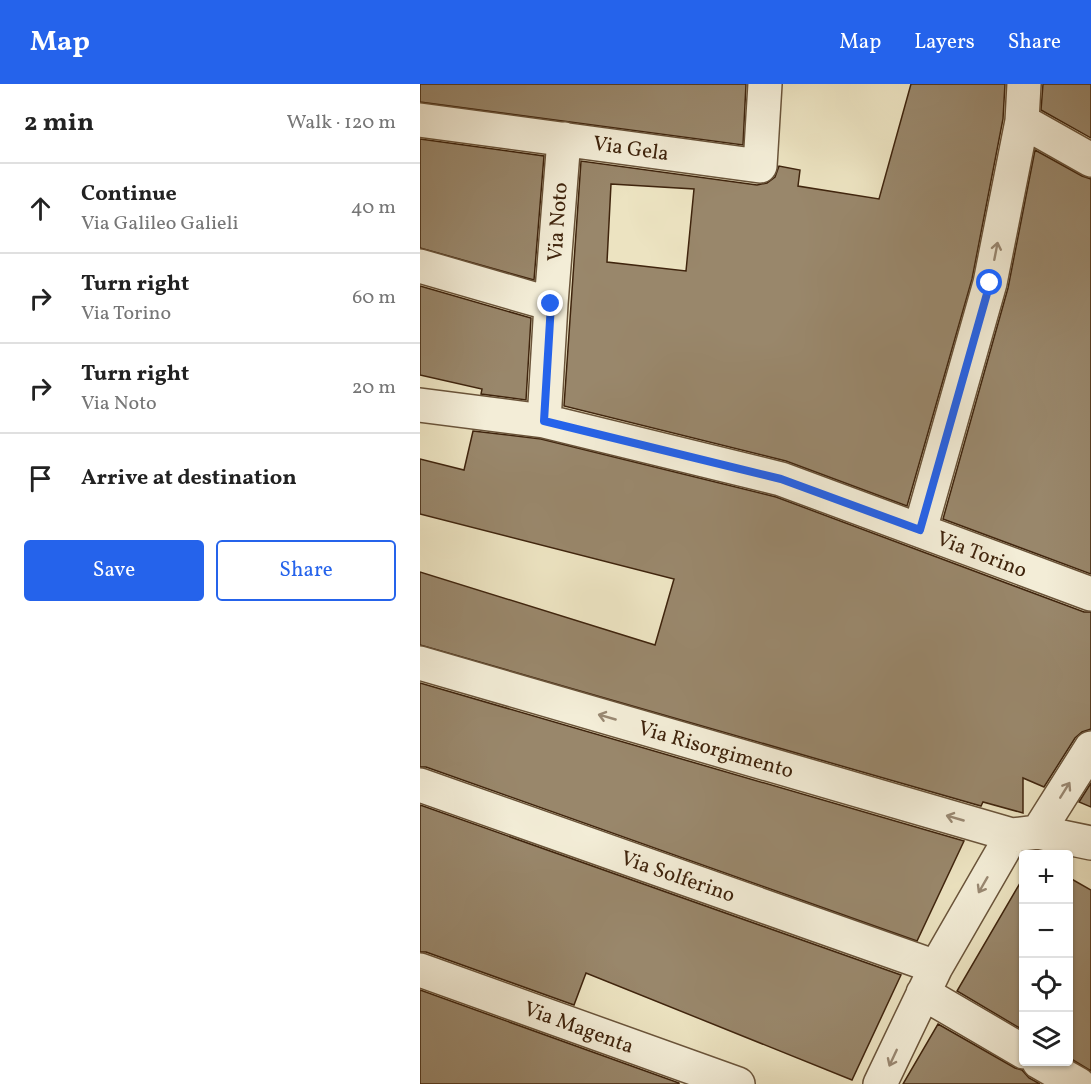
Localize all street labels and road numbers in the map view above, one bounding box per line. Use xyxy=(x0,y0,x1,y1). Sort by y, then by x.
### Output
street label: Via Gela xyxy=(591,130,671,169)
street label: Via Noto xyxy=(541,181,576,263)
street label: Via Torino xyxy=(932,525,1031,586)
street label: Via Risorgimento xyxy=(634,714,797,786)
street label: Via Solferino xyxy=(616,844,739,911)
street label: Via Magenta xyxy=(519,995,638,1062)

